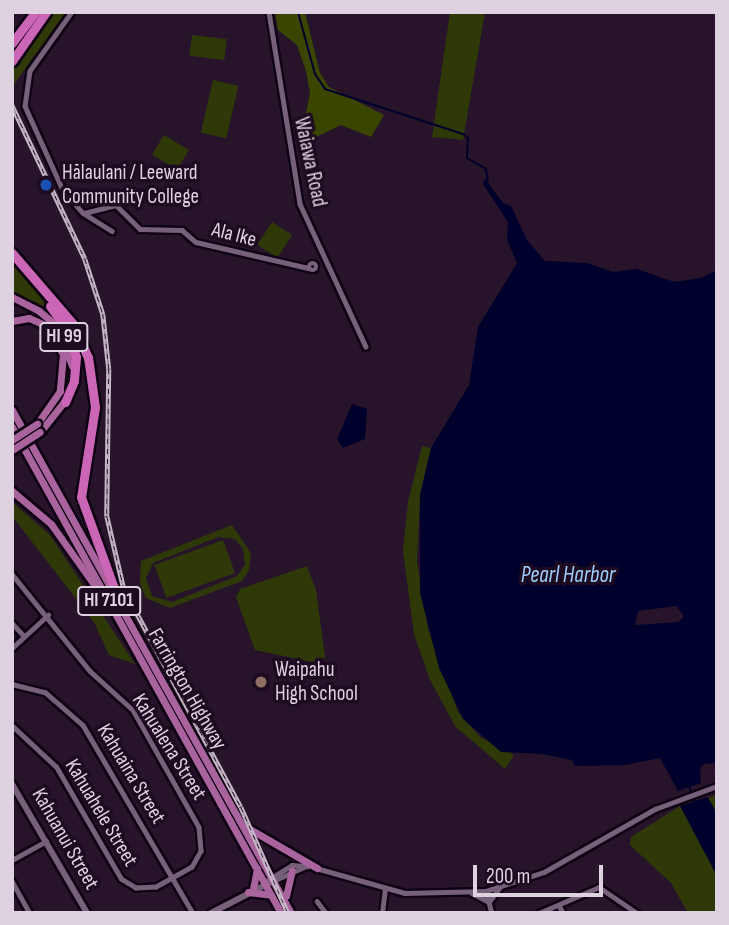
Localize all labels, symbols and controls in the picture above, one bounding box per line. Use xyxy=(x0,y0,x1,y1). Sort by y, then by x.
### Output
street label: Waiawa Road xyxy=(288,115,332,209)
place label: Hālaulani / Leeward Community College xyxy=(62,160,199,210)
marker: Hālaulani / Leeward Community College xyxy=(36,175,56,195)
street label: Ala Ike xyxy=(209,217,259,253)
road number: HI 99 xyxy=(38,322,90,352)
water label: Pearl Harbor xyxy=(521,561,615,589)
road number: HI 7101 xyxy=(76,586,142,616)
street label: Farrington Highway xyxy=(142,624,232,754)
place label: Waipahu High School xyxy=(275,657,358,707)
marker: Waipahu High School xyxy=(253,674,269,690)
street label: Kahualena Street xyxy=(126,689,212,805)
street label: Kahuaina Street xyxy=(91,720,171,828)
street label: Kahuahele Street xyxy=(59,755,143,871)
street label: Kahuanui Street xyxy=(26,784,104,894)
scale bar xyxy=(477,852,606,896)
text: 200 m xyxy=(486,864,530,889)

